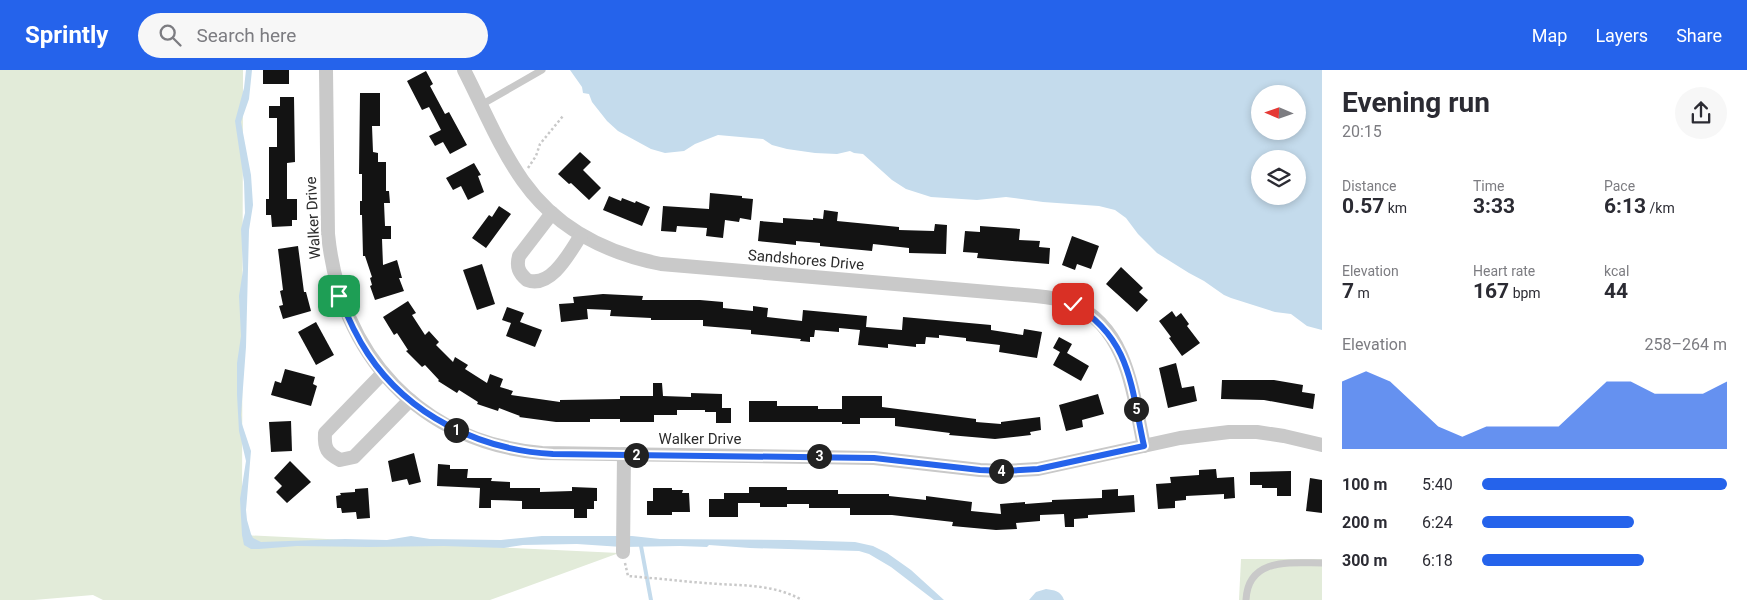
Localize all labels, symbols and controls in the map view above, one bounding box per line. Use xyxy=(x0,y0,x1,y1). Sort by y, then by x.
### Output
search box xyxy=(138,13,488,58)
text: Sprintly xyxy=(25,21,108,49)
icon: search xyxy=(156,21,184,49)
text: Search here xyxy=(196,24,296,47)
text: Map xyxy=(1532,25,1567,46)
text: Layers xyxy=(1595,25,1648,46)
text: Share xyxy=(1676,25,1722,46)
north arrow xyxy=(1251,85,1306,140)
map controls xyxy=(1251,85,1306,205)
text: Evening run xyxy=(1342,86,1490,119)
button: share xyxy=(1675,87,1727,139)
text: 20:15 xyxy=(1342,122,1382,141)
button: layers xyxy=(1251,150,1306,205)
street label: Walker Drive xyxy=(302,176,324,260)
text: Distance xyxy=(1342,178,1397,194)
text: Time xyxy=(1473,178,1504,194)
text: Pace xyxy=(1604,178,1635,194)
text: 0.57 xyxy=(1342,194,1384,218)
text: 3:33 xyxy=(1473,194,1515,218)
text: 6:13 xyxy=(1604,194,1646,218)
text: km xyxy=(1384,200,1407,216)
text: /km xyxy=(1646,200,1675,216)
street label: Sandshores Drive xyxy=(747,246,865,274)
text: Elevation xyxy=(1342,263,1399,279)
text: Heart rate xyxy=(1473,263,1535,279)
text: kcal xyxy=(1604,263,1629,279)
pin xyxy=(318,275,360,317)
text: 7 xyxy=(1342,279,1354,303)
text: 167 xyxy=(1473,279,1509,303)
text: 44 xyxy=(1604,279,1628,303)
icon: arrive xyxy=(325,282,353,310)
pin xyxy=(1052,283,1094,325)
text: m xyxy=(1354,285,1370,301)
text: bpm xyxy=(1509,285,1541,301)
icon: check xyxy=(1059,290,1087,318)
text: Elevation xyxy=(1342,335,1407,354)
text: 258–264 m xyxy=(1645,335,1727,354)
pin: 5 xyxy=(1124,396,1148,422)
text: 5 xyxy=(1132,401,1141,417)
pin: 1 xyxy=(444,418,468,442)
text: 1 xyxy=(452,422,461,438)
street label: Walker Drive xyxy=(659,430,741,448)
pin: 2 xyxy=(624,442,648,468)
pin: 3 xyxy=(806,444,832,468)
text: 2 xyxy=(632,447,641,463)
text: 3 xyxy=(815,448,824,464)
pin: 4 xyxy=(988,458,1014,484)
text: 4 xyxy=(997,463,1006,479)
text: 100 m xyxy=(1342,475,1387,494)
text: 5:40 xyxy=(1422,475,1453,494)
text: 200 m xyxy=(1342,513,1387,532)
text: 6:24 xyxy=(1422,513,1453,532)
text: 300 m xyxy=(1342,551,1387,570)
text: 6:18 xyxy=(1422,551,1453,570)

